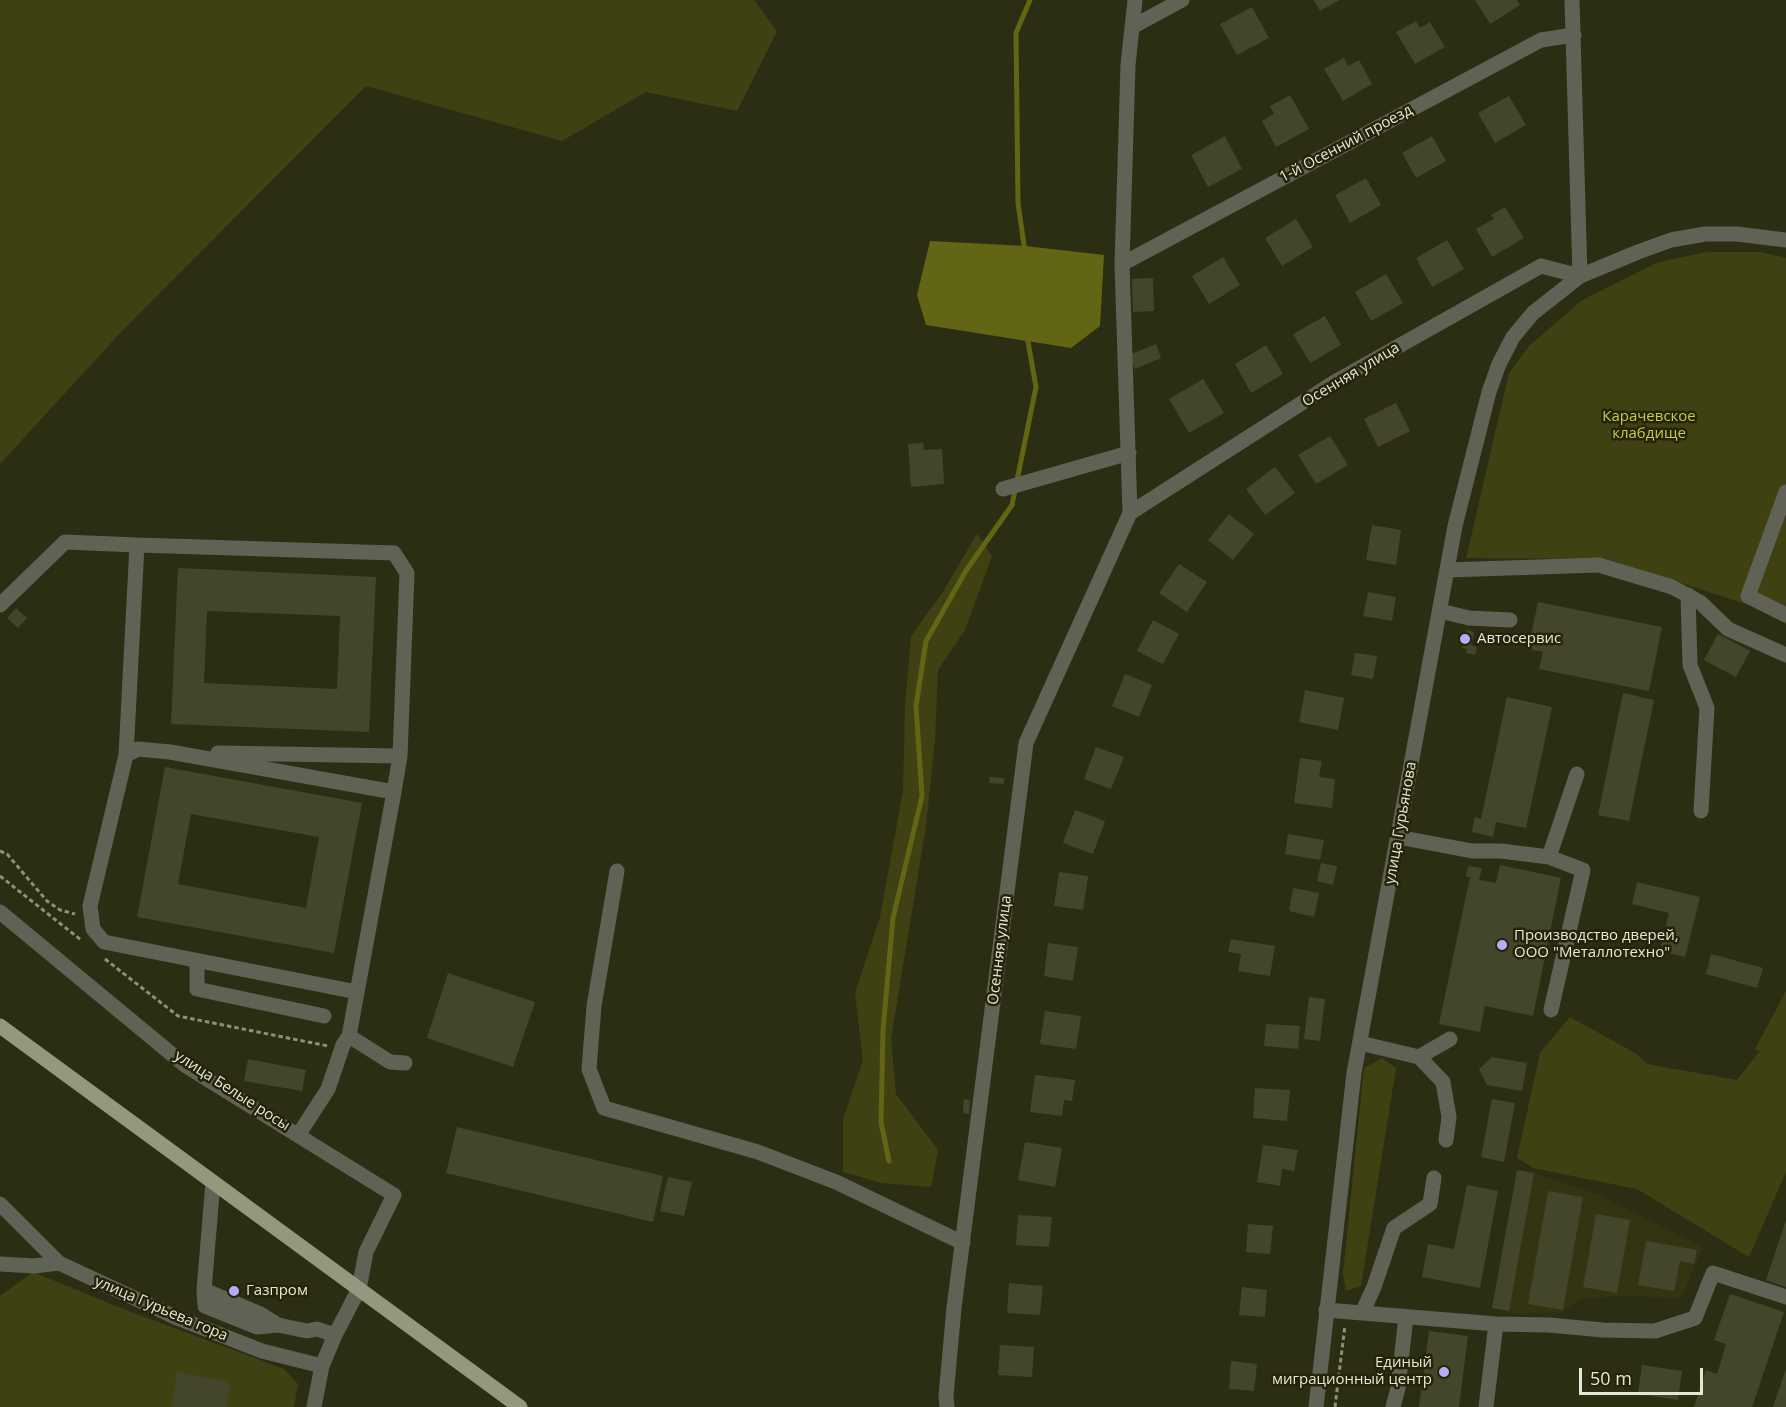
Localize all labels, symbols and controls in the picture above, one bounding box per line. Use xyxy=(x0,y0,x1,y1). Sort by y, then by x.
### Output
street label: 1-й Осенний проезд xyxy=(1276,101,1416,187)
street label: Осенняя улица xyxy=(1299,339,1403,411)
park label: Карачевское клабдище xyxy=(1602,408,1696,443)
place label: Автосервис xyxy=(1477,630,1561,648)
marker: Автосервис xyxy=(1458,632,1472,646)
street label: улица Гурьянова xyxy=(1381,760,1421,886)
street label: Осенняя улица xyxy=(984,894,1016,1006)
place label: Производство дверей, ООО "Металлотехно" xyxy=(1514,927,1679,962)
marker: Производство дверей, ООО "Металлотехно" xyxy=(1495,938,1509,952)
street label: улица Белые росы xyxy=(171,1047,293,1135)
street label: улица Гурьева гора xyxy=(92,1273,230,1345)
place label: Газпром xyxy=(246,1282,308,1300)
marker: Газпром xyxy=(227,1284,241,1298)
place label: Единый миграционный центр xyxy=(1272,1354,1432,1389)
scale bar xyxy=(1582,1356,1706,1394)
marker: Единый миграционный центр xyxy=(1437,1365,1451,1379)
text: 50 m xyxy=(1590,1366,1632,1390)

